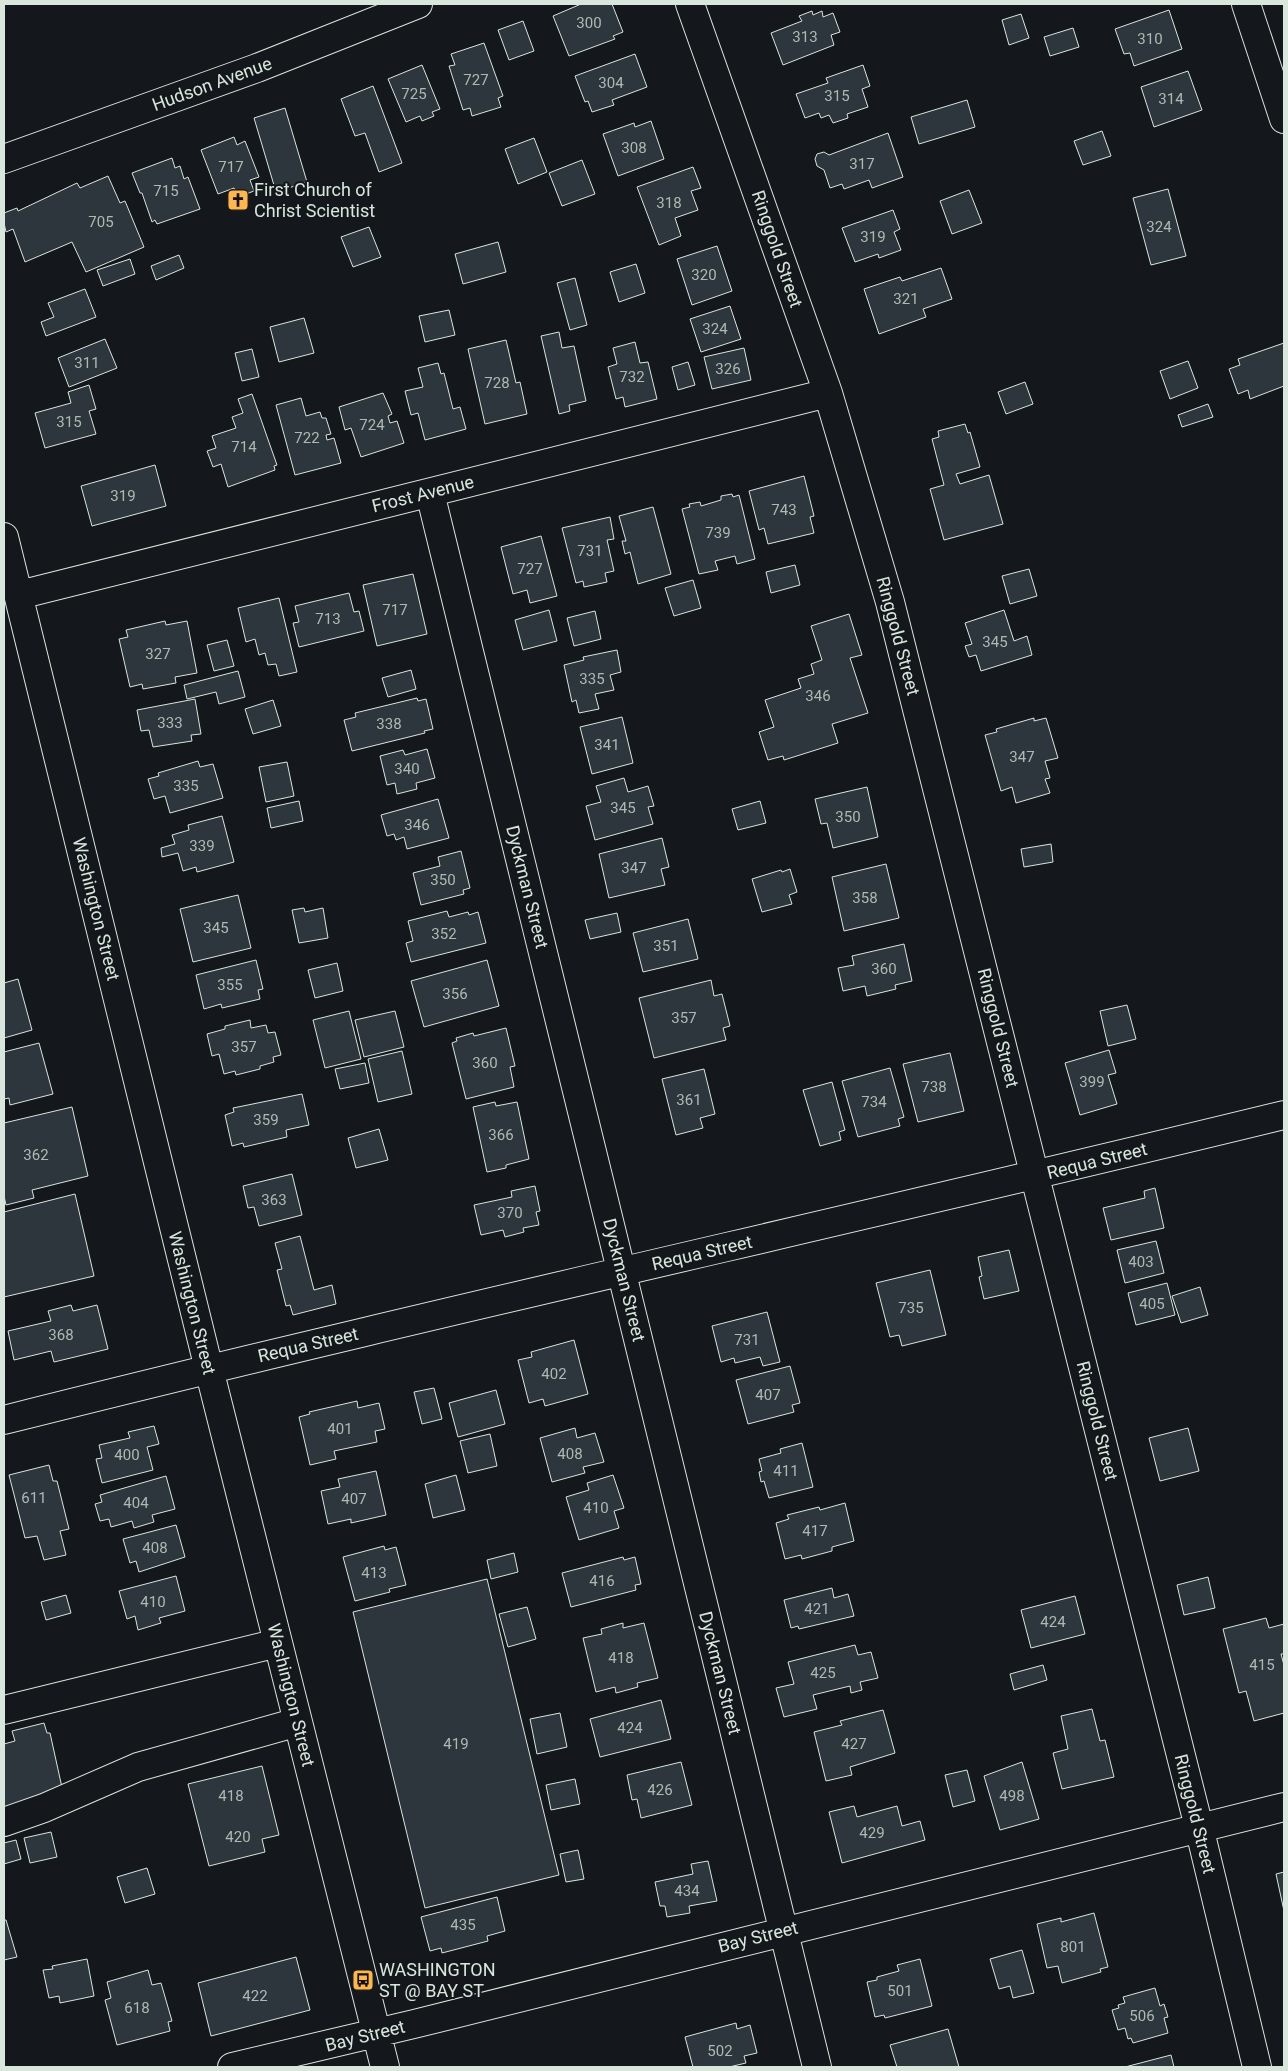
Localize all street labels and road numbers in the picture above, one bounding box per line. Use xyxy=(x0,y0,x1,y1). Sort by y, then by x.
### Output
street label: Hudson Avenue xyxy=(149,52,275,115)
street label: Ringgold Street xyxy=(748,188,807,310)
street label: Frost Avenue xyxy=(370,471,476,516)
street label: Ringgold Street xyxy=(873,574,924,698)
street label: Dyckman Street xyxy=(502,823,553,951)
street label: Washington Street xyxy=(69,835,124,983)
street label: Ringgold Street xyxy=(973,966,1024,1090)
street label: Requa Street xyxy=(1045,1138,1149,1183)
street label: Dyckman Street xyxy=(599,1216,650,1344)
street label: Washington Street xyxy=(165,1229,220,1377)
street label: Requa Street xyxy=(650,1231,754,1274)
street label: Requa Street xyxy=(256,1323,360,1366)
street label: Ringgold Street xyxy=(1072,1359,1123,1483)
street label: Dyckman Street xyxy=(695,1609,746,1737)
street label: Washington Street xyxy=(264,1621,319,1769)
street label: Ringgold Street xyxy=(1170,1752,1221,1876)
street label: Bay Street xyxy=(716,1916,800,1957)
street label: Bay Street xyxy=(323,2015,407,2056)

